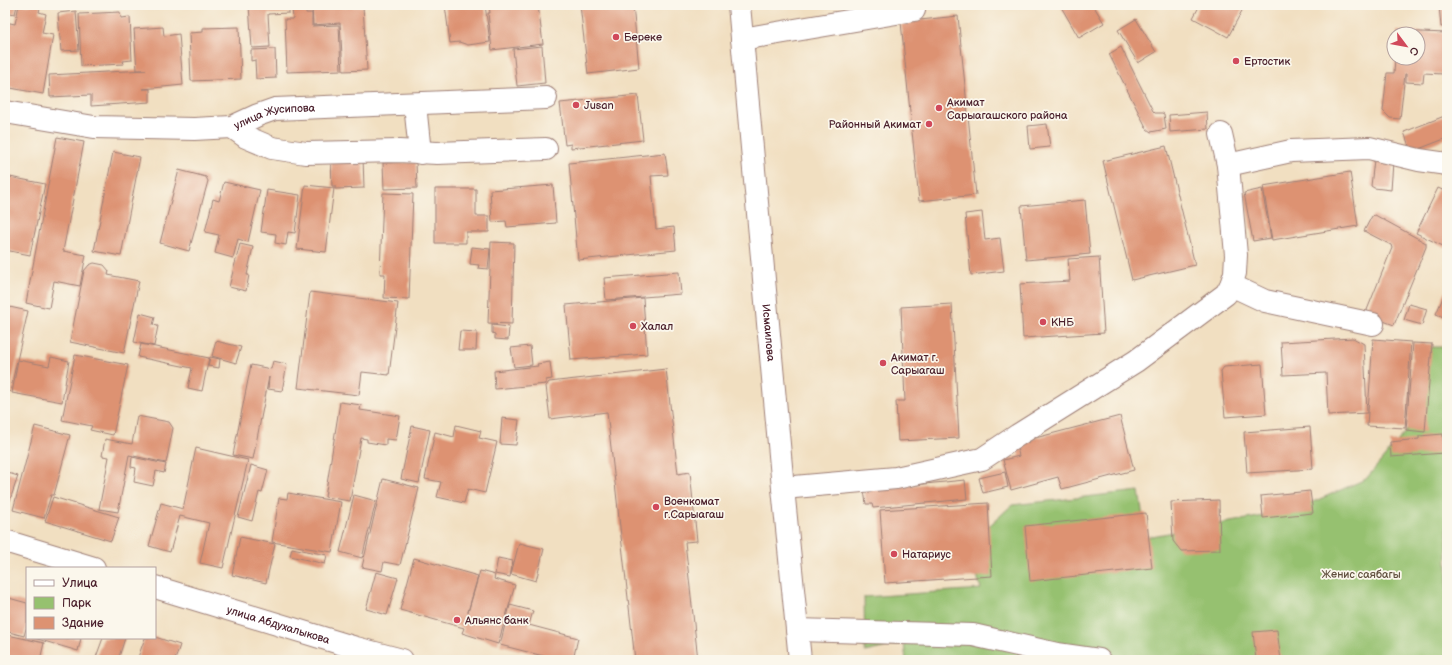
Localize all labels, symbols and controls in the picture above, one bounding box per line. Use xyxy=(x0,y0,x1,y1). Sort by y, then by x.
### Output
north arrow xyxy=(1386,26,1426,66)
place label: Береке xyxy=(624,31,662,44)
marker: Береке xyxy=(611,32,621,42)
text: С xyxy=(1406,44,1422,58)
place label: Ертостик xyxy=(1244,55,1290,68)
marker: Ертостик xyxy=(1231,56,1241,66)
place label: Акимат Сарыагашского района xyxy=(946,96,1068,122)
place label: Jusan xyxy=(584,99,614,112)
marker: Jusan xyxy=(571,100,581,110)
street label: улица Жусипова xyxy=(232,101,316,132)
marker: Акимат Сарыагашского района xyxy=(934,103,944,113)
place label: Районный Акимат xyxy=(828,118,921,131)
marker: Районный Акимат xyxy=(924,119,934,129)
street label: Исмаилова xyxy=(760,303,778,362)
place label: КНБ xyxy=(1051,316,1074,329)
marker: КНБ xyxy=(1038,317,1048,327)
place label: Халал xyxy=(641,320,673,333)
marker: Халал xyxy=(628,321,638,331)
place label: Акимат г. Сарыагаш xyxy=(890,351,945,377)
marker: Акимат г. Сарыагаш xyxy=(878,358,888,368)
place label: Военкомат г.Сарыагаш xyxy=(664,495,724,521)
marker: Военкомат г.Сарыагаш xyxy=(651,502,661,512)
place label: Натариус xyxy=(902,548,951,561)
marker: Натариус xyxy=(889,549,899,559)
legend xyxy=(26,567,156,639)
park label: Женис саябагы xyxy=(1321,568,1401,581)
text: Улица xyxy=(62,576,98,591)
text: Парк xyxy=(62,596,92,611)
street label: улица Абдухалыкова xyxy=(225,603,332,646)
place label: Альянс банк xyxy=(464,614,529,627)
marker: Альянс банк xyxy=(452,615,462,625)
text: Здание xyxy=(62,616,104,631)

